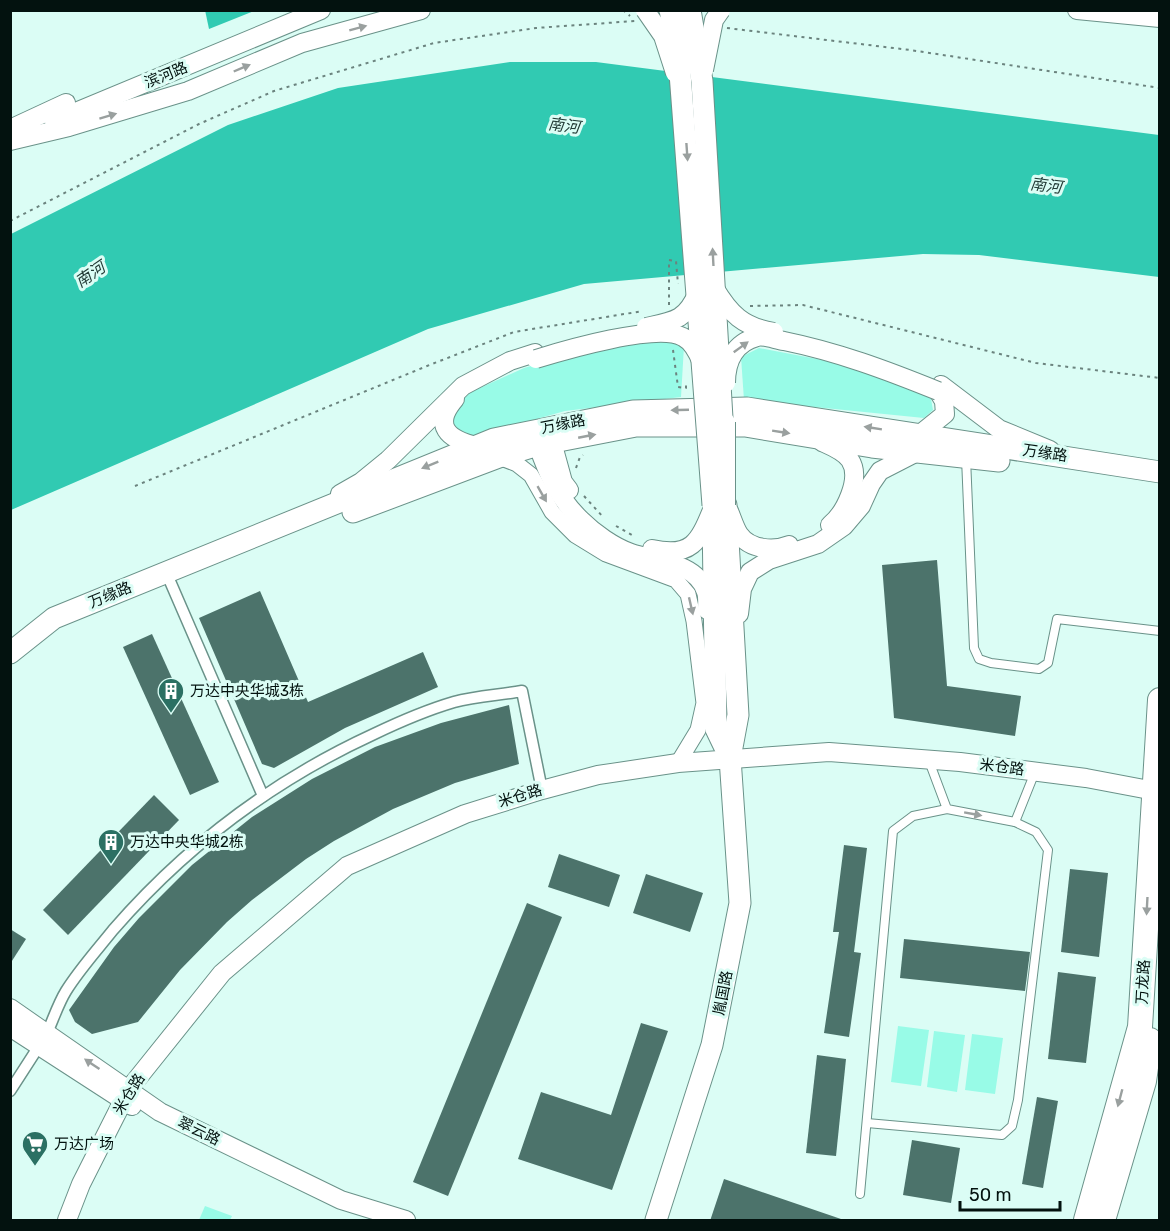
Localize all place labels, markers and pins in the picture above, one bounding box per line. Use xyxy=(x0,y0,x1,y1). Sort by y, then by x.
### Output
building icon: 万达中央华城3栋 xyxy=(156,676,186,714)
place label: 万达中央华城3栋 xyxy=(190,682,304,700)
building icon: 万达中央华城2栋 xyxy=(96,827,126,865)
place label: 万达中央华城2栋 xyxy=(130,833,244,851)
supermarket icon: 万达广场 xyxy=(20,1129,50,1167)
place label: 万达广场 xyxy=(54,1135,114,1153)

